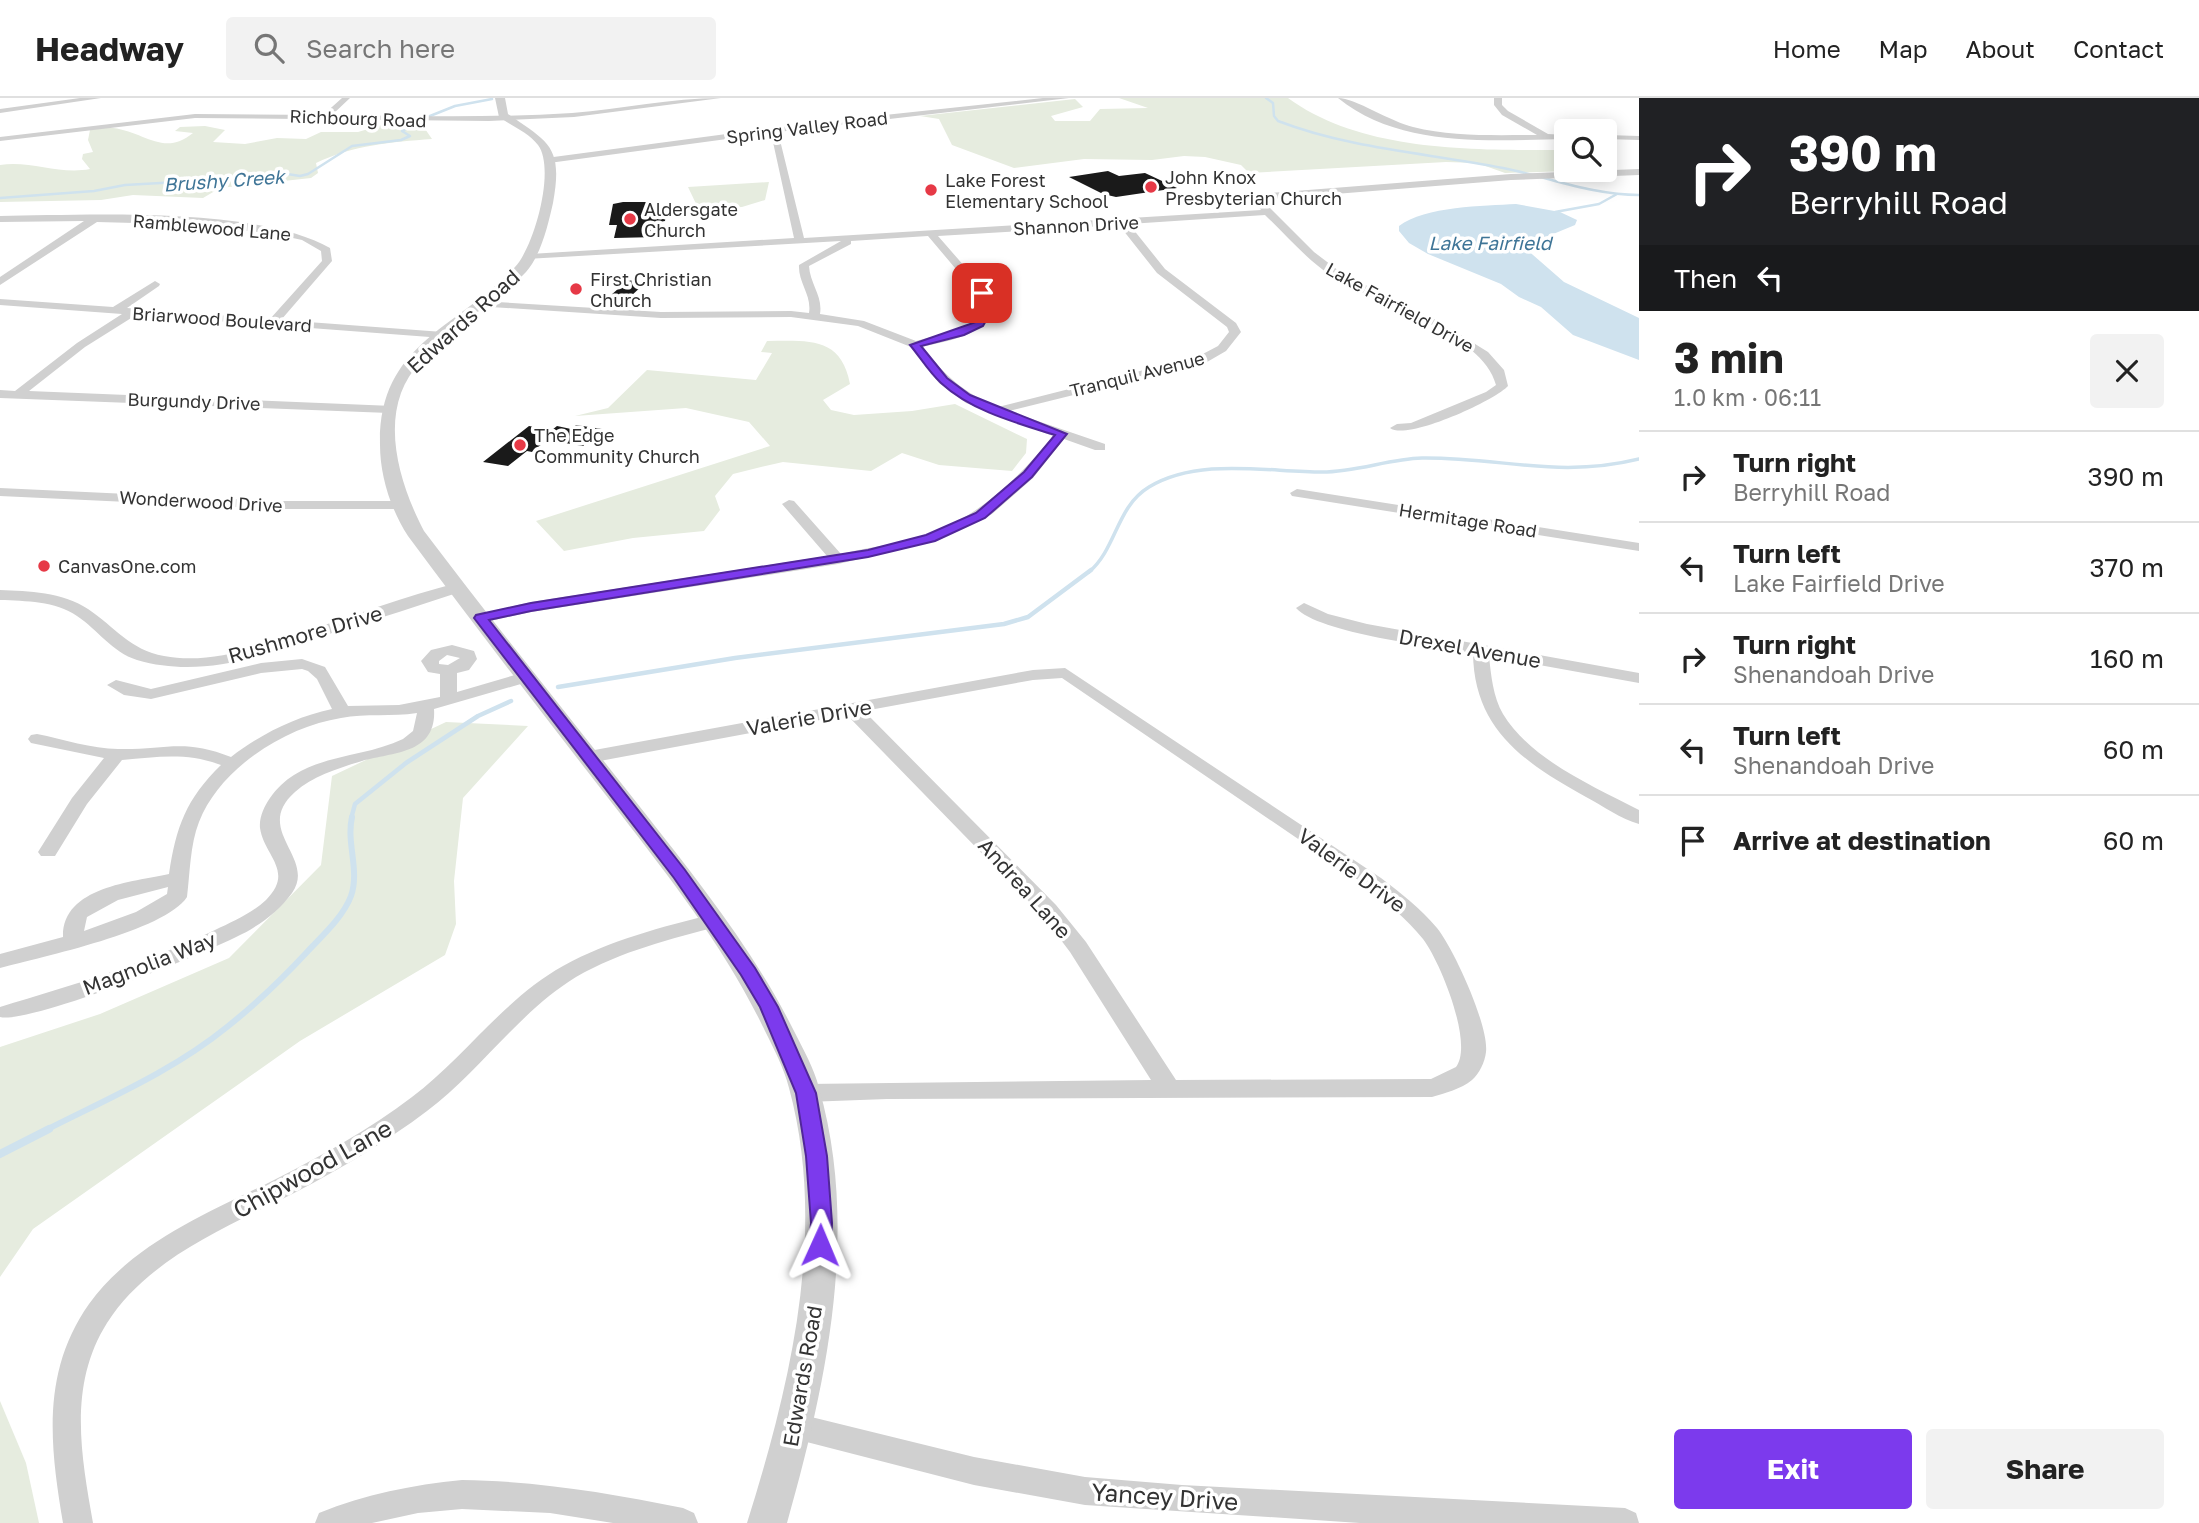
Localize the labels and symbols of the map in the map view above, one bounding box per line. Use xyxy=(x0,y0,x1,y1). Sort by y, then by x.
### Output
street label: Richbourg Road xyxy=(289,105,427,131)
street label: Spring Valley Road xyxy=(725,106,889,148)
water label: Brushy Creek xyxy=(163,164,288,196)
place label: John Knox Presbyterian Church xyxy=(1165,166,1342,209)
place label: Lake Forest Elementary School xyxy=(945,169,1109,212)
marker: John Knox Presbyterian Church xyxy=(1143,179,1159,195)
marker: Lake Forest Elementary School xyxy=(923,182,939,198)
place label: Aldersgate Church xyxy=(644,198,738,241)
street label: Ramblewood Lane xyxy=(132,209,292,245)
marker: Aldersgate Church xyxy=(622,211,638,227)
street label: Shannon Drive xyxy=(1013,211,1139,239)
water label: Lake Fairfield xyxy=(1428,231,1554,254)
street label: Lake Fairfield Drive xyxy=(1322,257,1478,357)
pin xyxy=(952,263,1012,323)
street label: Edwards Road xyxy=(401,264,525,378)
place label: First Christian Church xyxy=(590,268,712,311)
marker: First Christian Church xyxy=(568,281,584,297)
street label: Briarwood Boulevard xyxy=(131,302,313,336)
street label: Tranquil Avenue xyxy=(1067,347,1207,401)
street label: Burgundy Drive xyxy=(127,388,261,414)
place label: The Edge Community Church xyxy=(534,424,700,467)
marker: The Edge Community Church xyxy=(512,437,528,453)
street label: Wonderwood Drive xyxy=(119,486,283,516)
street label: Hermitage Road xyxy=(1397,498,1539,542)
place label: CanvasOne.com xyxy=(58,555,196,577)
marker: CanvasOne.com xyxy=(36,558,52,574)
street label: Rushmore Drive xyxy=(225,600,385,668)
street label: Drexel Avenue xyxy=(1397,623,1543,673)
street label: Valerie Drive xyxy=(744,693,874,741)
street label: Valerie Drive xyxy=(1293,822,1411,918)
street label: Andrea Lane xyxy=(973,832,1077,944)
street label: Magnolia Way xyxy=(79,926,219,1000)
street label: Chipwood Lane xyxy=(228,1112,396,1224)
position arrow xyxy=(783,1208,857,1282)
street label: Edwards Road xyxy=(777,1303,827,1449)
street label: Yancey Drive xyxy=(1091,1476,1239,1516)

